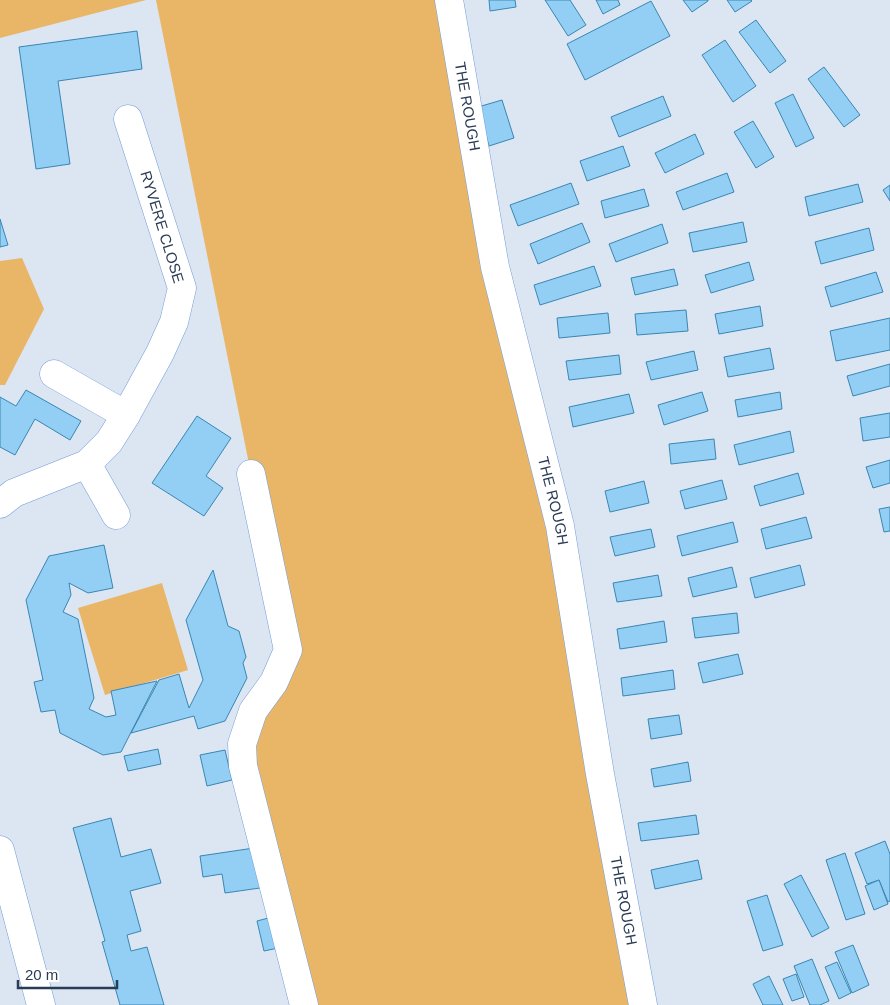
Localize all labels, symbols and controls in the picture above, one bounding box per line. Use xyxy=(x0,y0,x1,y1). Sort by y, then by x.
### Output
street label: THE ROUGH xyxy=(452,61,484,152)
street label: RYVERE CLOSE xyxy=(137,169,188,285)
street label: THE ROUGH xyxy=(535,455,572,546)
street label: THE ROUGH xyxy=(607,855,641,946)
scale bar xyxy=(18,958,116,990)
text: 20 m xyxy=(25,966,58,983)

